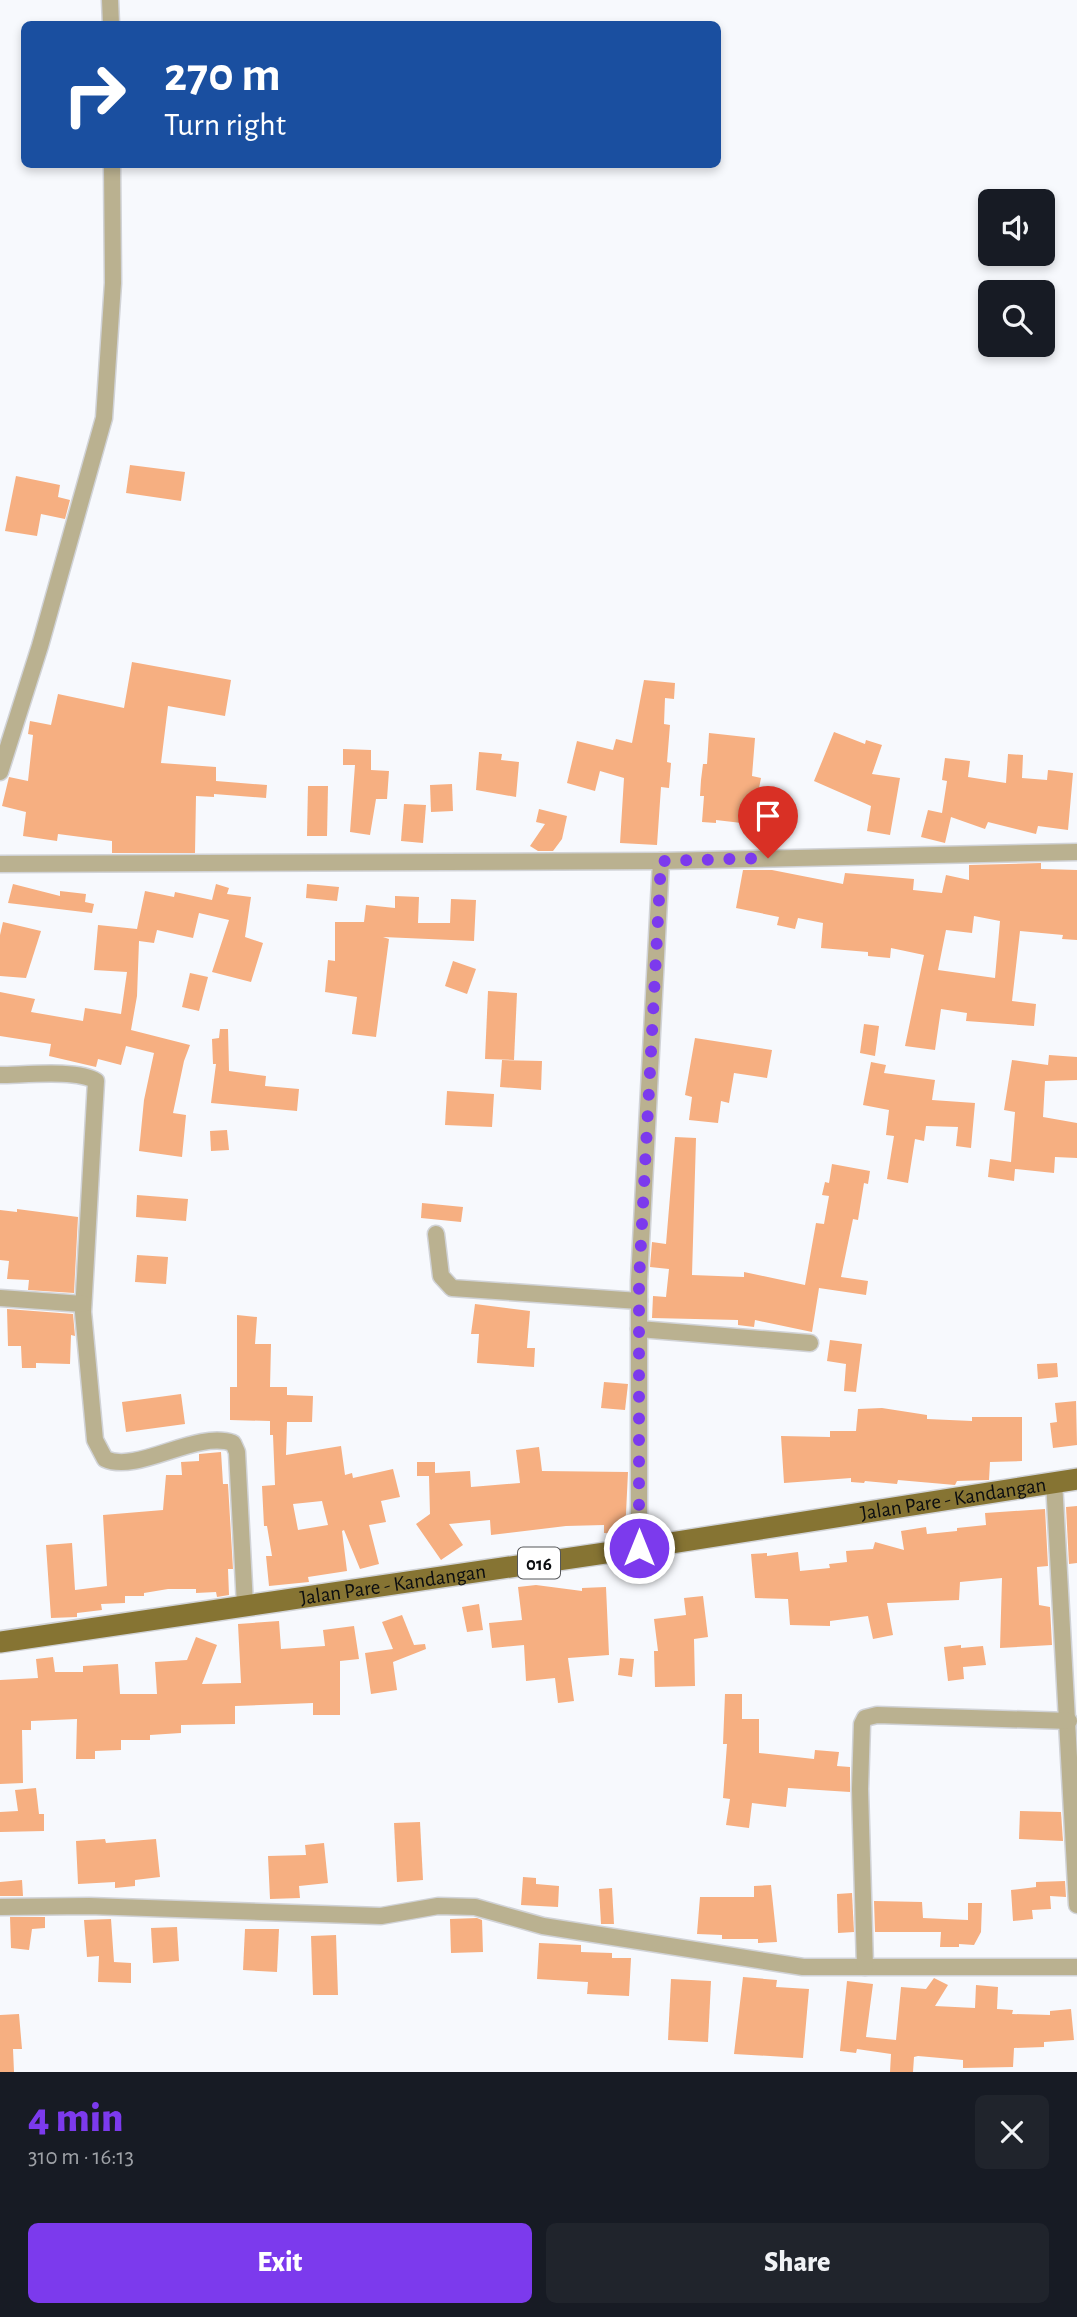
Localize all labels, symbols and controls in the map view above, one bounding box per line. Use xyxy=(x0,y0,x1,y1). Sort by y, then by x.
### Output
icon: right xyxy=(49,49,140,140)
text: 270 m xyxy=(164,51,281,100)
text: Turn right xyxy=(164,109,286,141)
map controls xyxy=(978,189,1055,357)
button: sound xyxy=(978,189,1055,266)
button: search xyxy=(978,280,1055,357)
pin xyxy=(738,786,798,858)
icon: arrive xyxy=(749,797,787,835)
street label: Jalan Pare - Kandangan xyxy=(859,1474,1048,1524)
position arrow xyxy=(602,1511,676,1585)
road number: 016 xyxy=(518,1548,560,1578)
street label: Jalan Pare - Kandangan xyxy=(298,1561,487,1609)
button: close xyxy=(975,2095,1049,2169)
text: 4 min xyxy=(28,2097,124,2139)
text: 310 m · 16:13 xyxy=(28,2146,134,2169)
button: Exit xyxy=(28,2223,532,2303)
button: Share xyxy=(546,2223,1049,2303)

